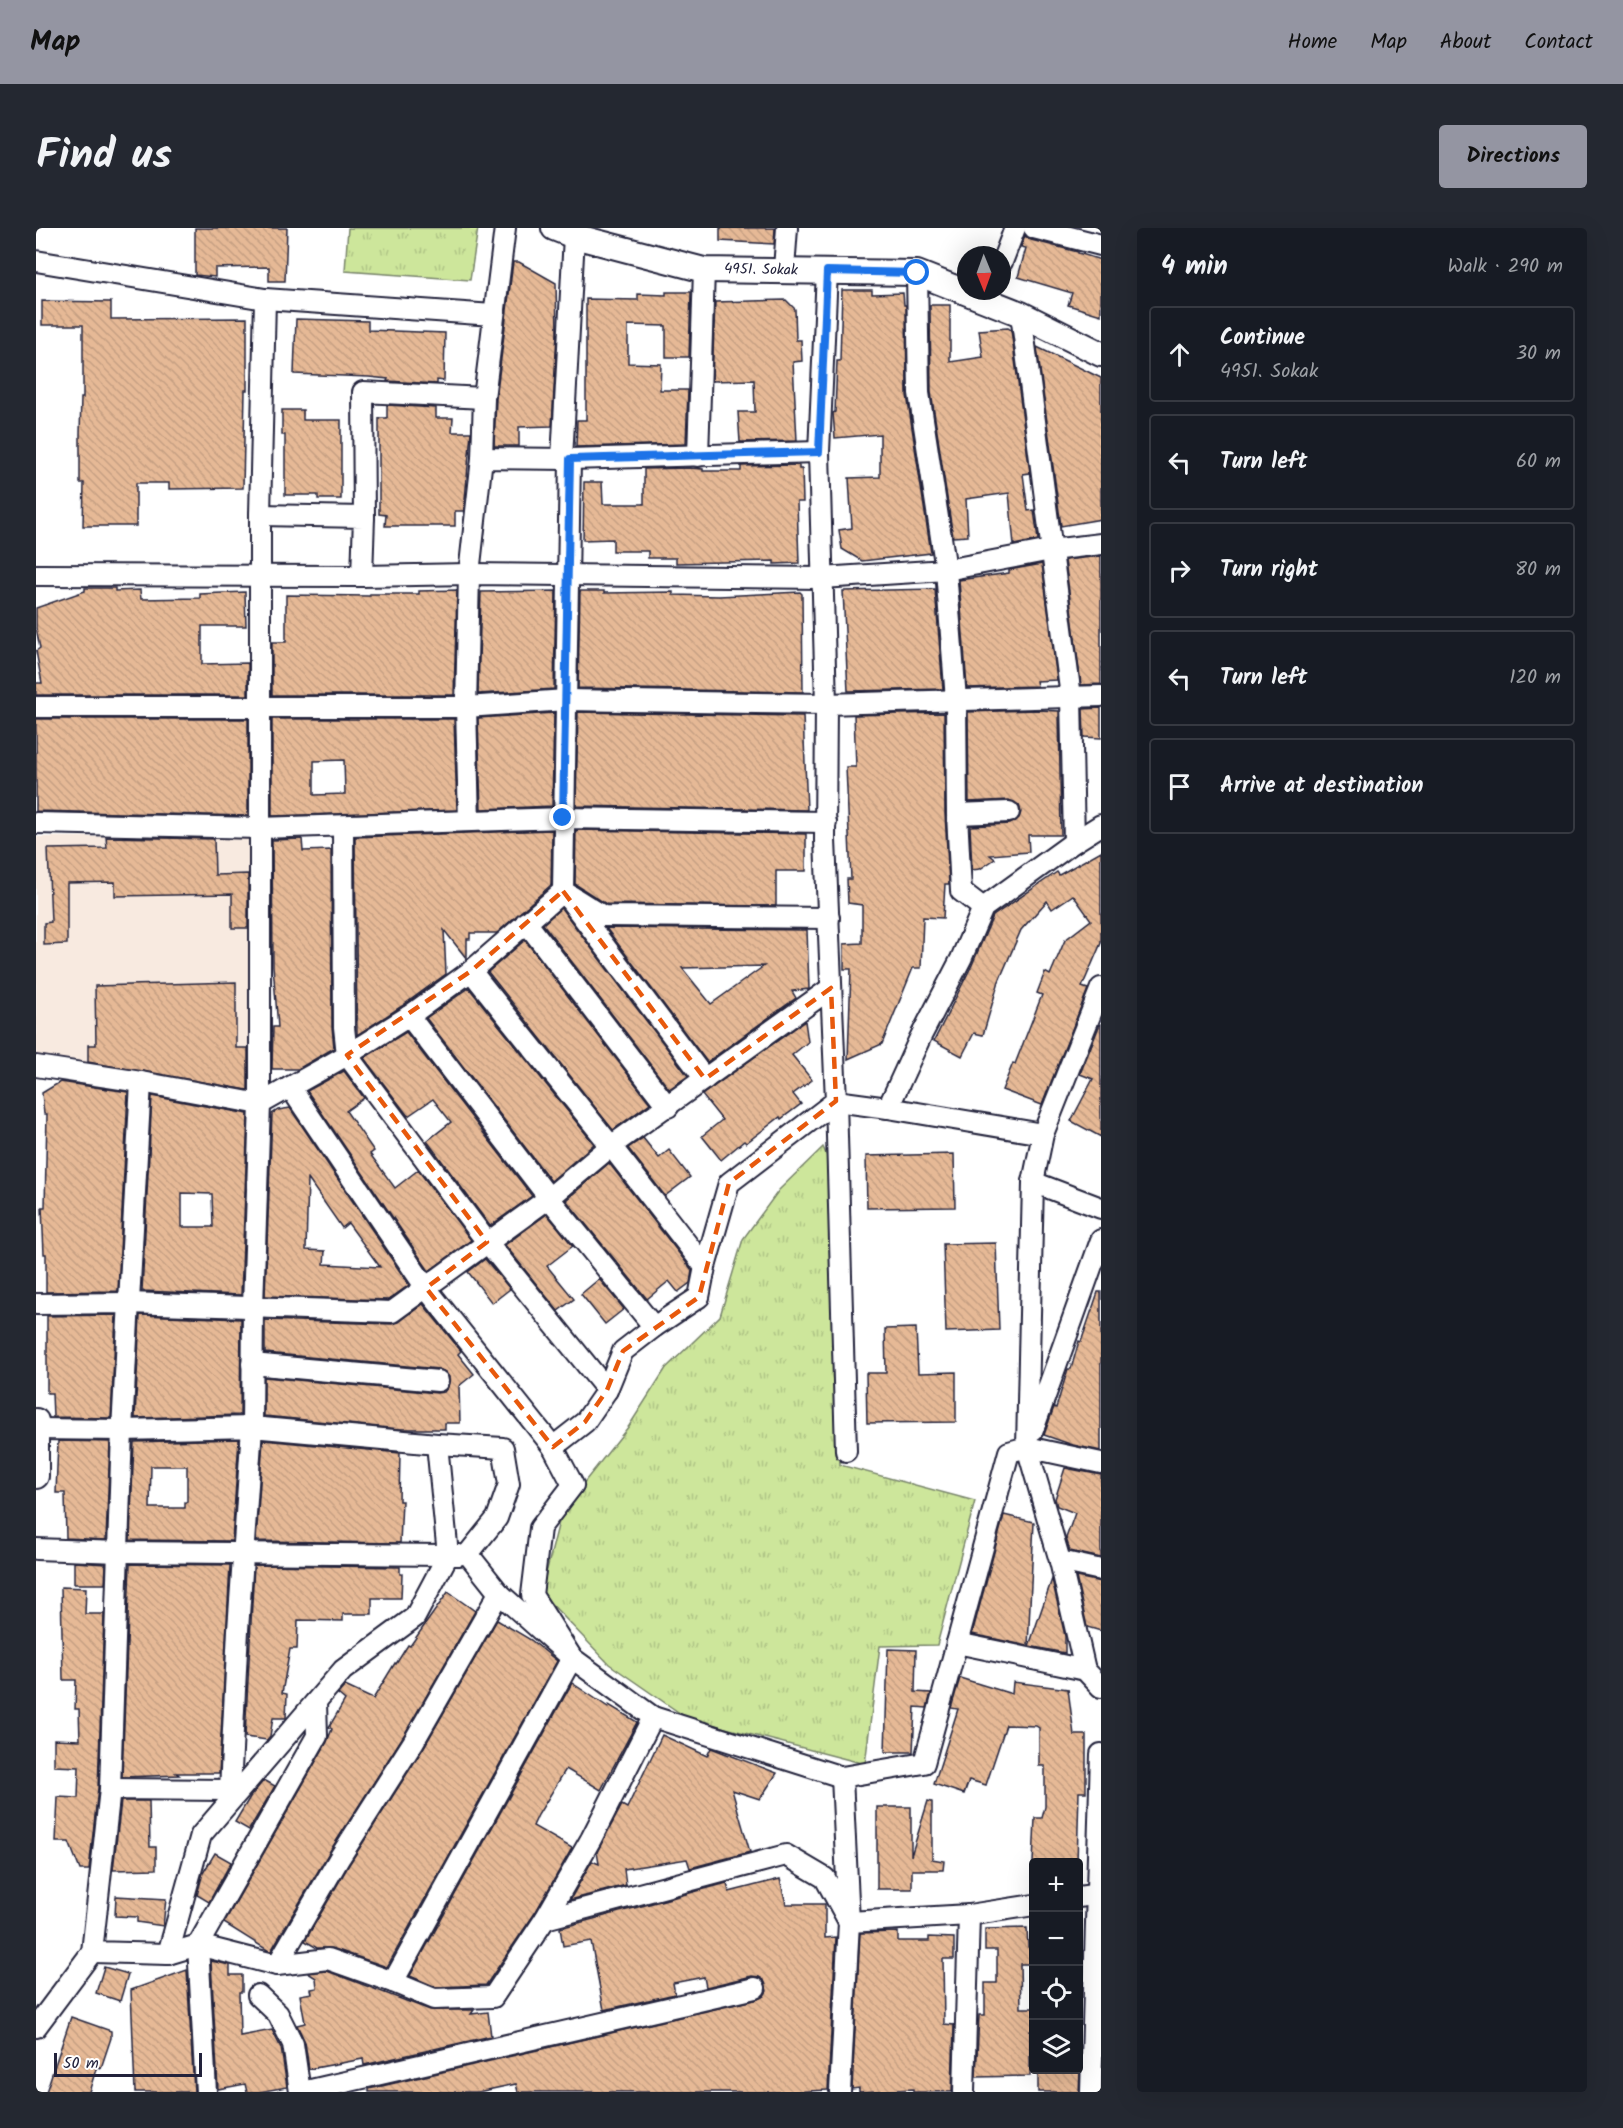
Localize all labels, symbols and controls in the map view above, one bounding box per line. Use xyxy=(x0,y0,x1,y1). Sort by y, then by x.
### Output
text: Map xyxy=(30,20,81,65)
text: Home xyxy=(1288,26,1337,59)
text: Map xyxy=(1370,26,1407,59)
text: About xyxy=(1440,26,1491,59)
text: Contact xyxy=(1524,26,1593,59)
text: Find us xyxy=(36,123,172,190)
button: Directions xyxy=(1439,125,1587,188)
north arrow xyxy=(957,246,1011,300)
text: 4 min xyxy=(1161,246,1228,288)
text: Walk · 290 m xyxy=(1448,251,1563,283)
street label: 4951. Sokak xyxy=(724,257,799,283)
route start xyxy=(903,259,929,285)
text: Continue xyxy=(1220,321,1305,356)
icon: ahead xyxy=(1163,338,1196,371)
text: 30 m xyxy=(1516,338,1561,370)
text: 4951. Sokak xyxy=(1220,356,1318,388)
text: Turn left xyxy=(1220,445,1307,480)
icon: left xyxy=(1163,446,1196,479)
text: 60 m xyxy=(1516,446,1561,478)
text: Turn right xyxy=(1220,553,1318,588)
icon: right xyxy=(1163,554,1196,587)
text: 80 m xyxy=(1515,554,1561,586)
text: Turn left xyxy=(1220,661,1307,696)
icon: left xyxy=(1163,662,1196,695)
text: 120 m xyxy=(1509,662,1561,694)
text: Arrive at destination xyxy=(1220,769,1423,804)
icon: arrive xyxy=(1163,770,1196,803)
route end xyxy=(549,804,575,830)
map controls xyxy=(1029,1858,1083,2074)
button: + xyxy=(1029,1858,1083,1912)
button: − xyxy=(1029,1912,1083,1966)
button: locate xyxy=(1029,1966,1083,2020)
button: layers xyxy=(1029,2020,1083,2074)
scale bar xyxy=(54,2050,202,2078)
text: 50 m xyxy=(63,2051,99,2076)

